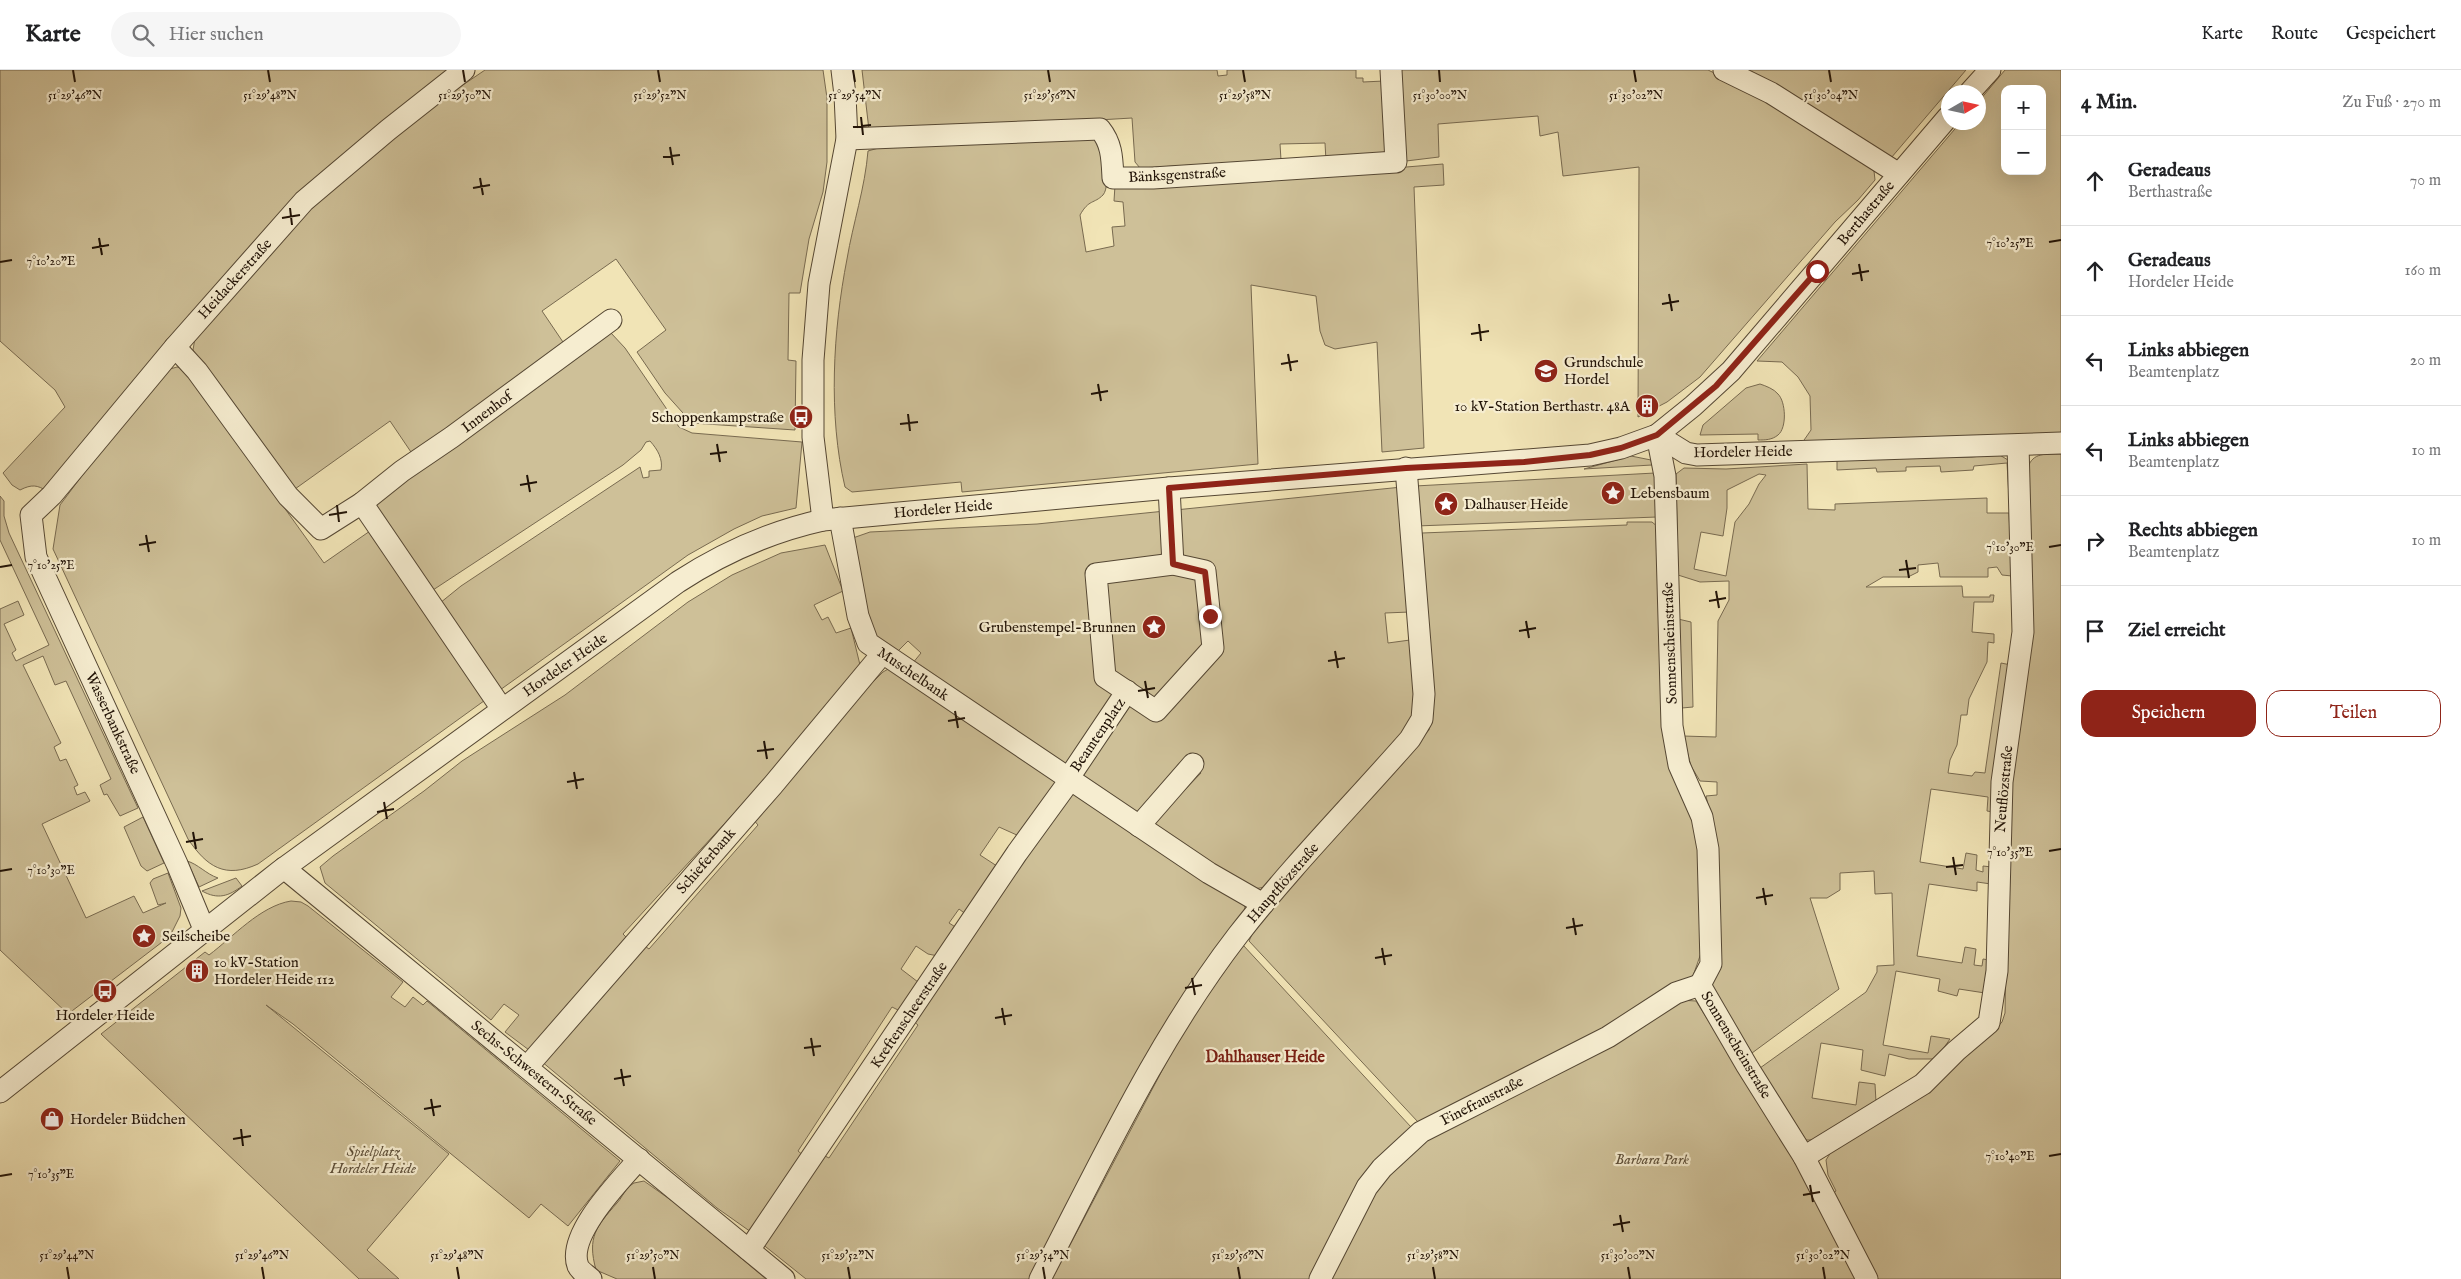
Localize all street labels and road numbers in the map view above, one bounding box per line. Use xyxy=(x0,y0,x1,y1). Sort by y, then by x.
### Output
street label: Bänksgenstraße xyxy=(1128,163,1226,187)
street label: Berthastraße xyxy=(1833,177,1899,249)
street label: Heidackerstraße xyxy=(194,235,276,323)
street label: Innenhof xyxy=(458,385,518,437)
street label: Hordeler Heide xyxy=(1693,442,1793,462)
street label: Hordeler Heide xyxy=(893,495,993,523)
street label: Sonnenscheinstraße xyxy=(1658,582,1682,704)
street label: Hordeler Heide xyxy=(519,629,611,701)
street label: Muschelbank xyxy=(873,643,953,706)
street label: Wasserbankstraße xyxy=(81,669,145,777)
street label: Beamtenplatz xyxy=(1066,694,1130,776)
street label: Neuflözstraße xyxy=(1991,745,2017,833)
street label: Schieferbank xyxy=(672,823,740,898)
street label: Hauptflözstraße xyxy=(1243,839,1323,927)
street label: Kreftenscheerstraße xyxy=(866,958,952,1072)
street label: Sonnenscheinstraße xyxy=(1696,988,1776,1102)
street label: Sechs-Schwestern-Straße xyxy=(467,1016,601,1130)
street label: Finefraustraße xyxy=(1437,1072,1527,1130)

